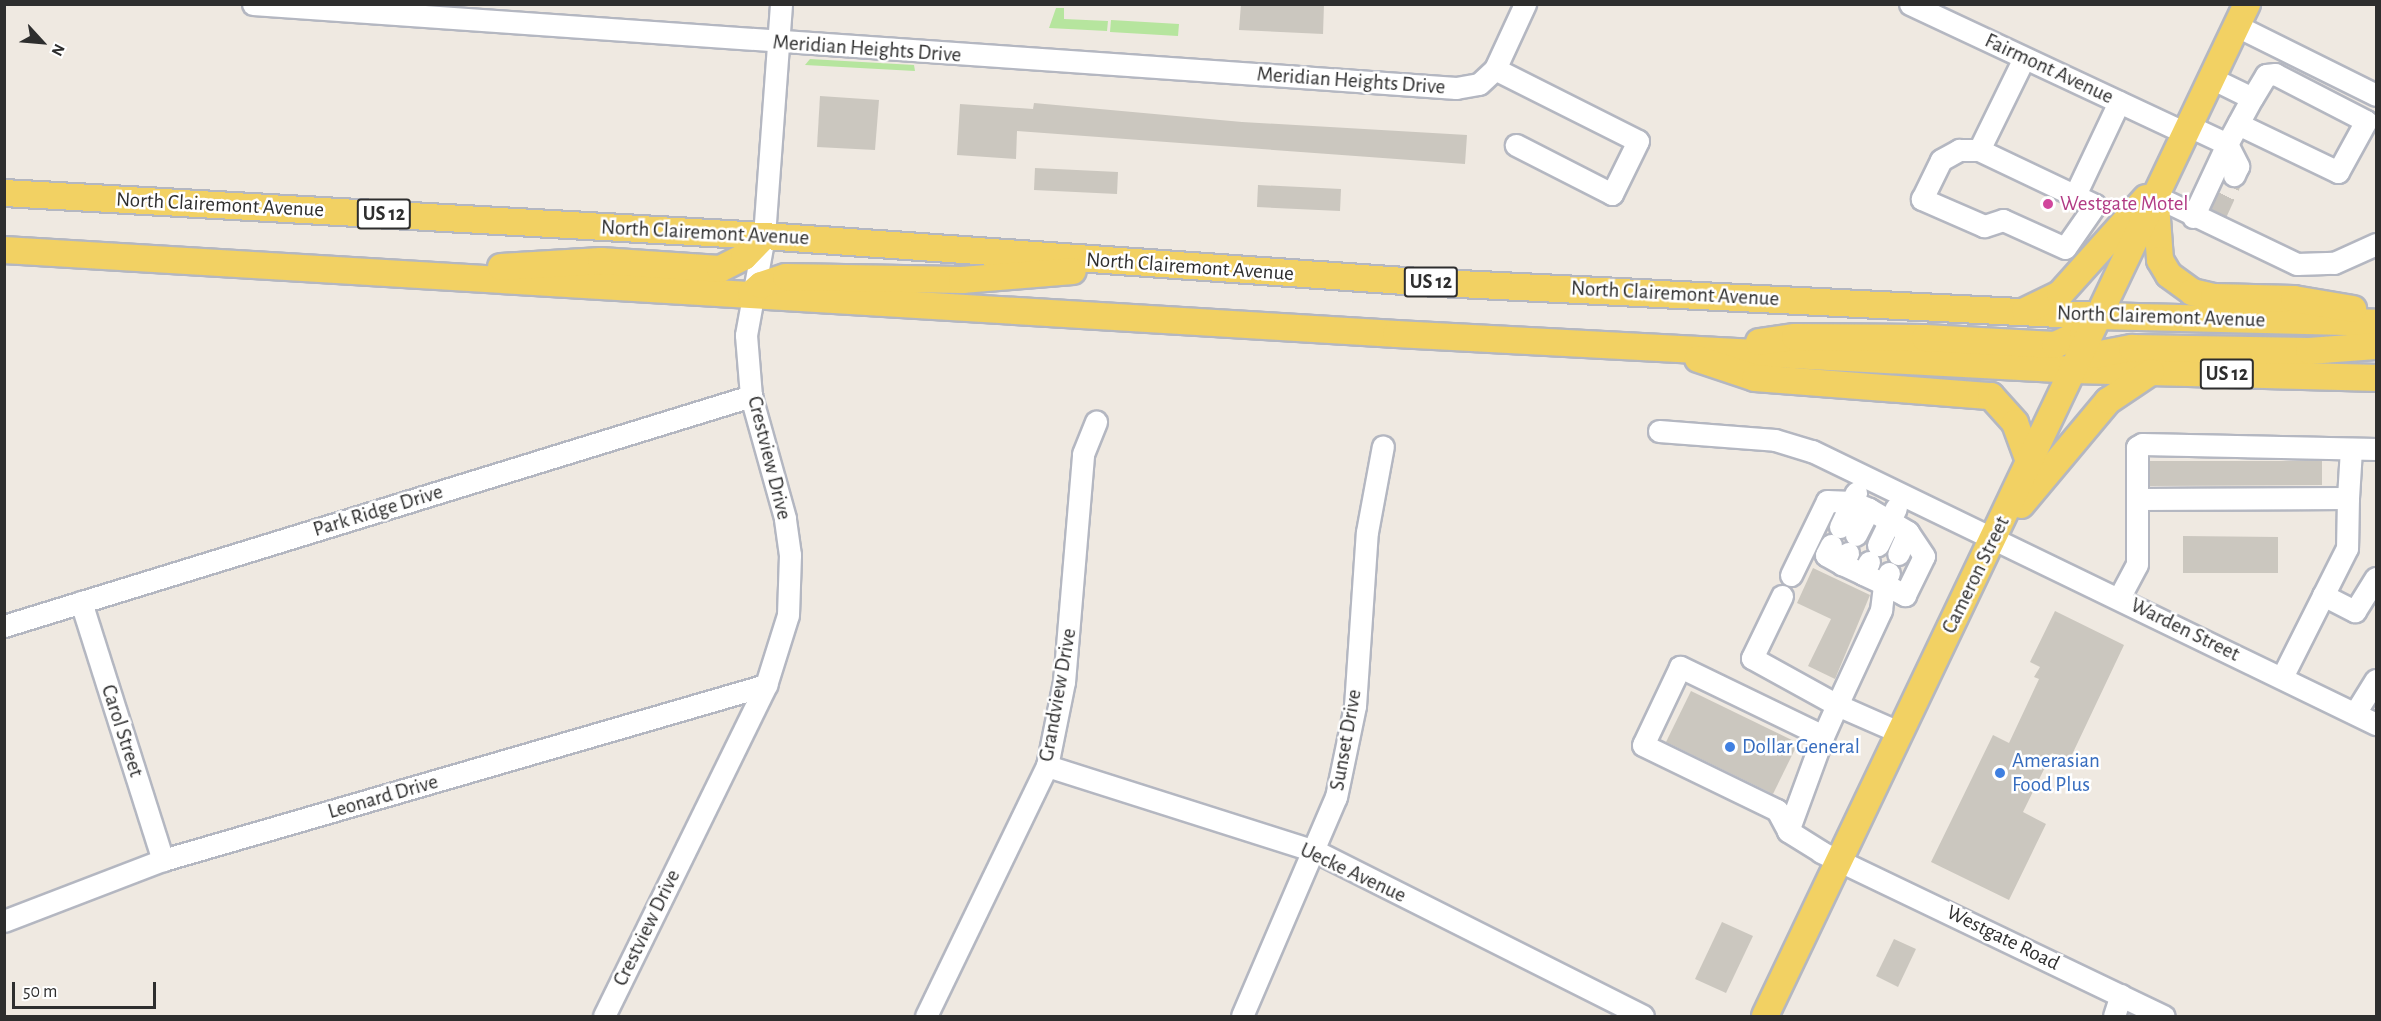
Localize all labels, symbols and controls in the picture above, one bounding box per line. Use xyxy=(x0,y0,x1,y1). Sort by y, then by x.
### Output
north arrow xyxy=(12,12,72,72)
street label: Fairmont Avenue xyxy=(1981,28,2117,110)
street label: Meridian Heights Drive xyxy=(772,30,962,68)
text: N xyxy=(49,41,68,58)
street label: Meridian Heights Drive xyxy=(1256,62,1446,100)
street label: North Clairemont Avenue xyxy=(115,187,325,223)
place label: Westgate Motel xyxy=(2060,191,2188,217)
road number: US 12 xyxy=(356,197,412,231)
marker: Westgate Motel xyxy=(2041,197,2055,211)
street label: North Clairemont Avenue xyxy=(600,215,810,251)
street label: North Clairemont Avenue xyxy=(1085,247,1295,287)
road number: US 12 xyxy=(1402,265,1460,299)
street label: North Clairemont Avenue xyxy=(1570,276,1780,312)
street label: North Clairemont Avenue xyxy=(2056,301,2266,333)
road number: US 12 xyxy=(2198,357,2256,391)
street label: Crestview Drive xyxy=(741,394,797,522)
street label: Park Ridge Drive xyxy=(310,479,446,543)
street label: Cameron Street xyxy=(1937,512,2015,638)
street label: Warden Street xyxy=(2126,593,2244,667)
street label: Grandview Drive xyxy=(1034,626,1082,764)
street label: Carol Street xyxy=(95,682,149,780)
street label: Sunset Drive xyxy=(1325,687,1367,793)
place label: Dollar General xyxy=(1742,734,1860,760)
marker: Dollar General xyxy=(1723,740,1737,754)
place label: Amerasian Food Plus xyxy=(2012,748,2100,798)
marker: Amerasian Food Plus xyxy=(1993,766,2007,780)
street label: Leonard Drive xyxy=(325,769,441,825)
street label: Uecke Avenue xyxy=(1296,838,1410,908)
street label: Crestview Drive xyxy=(608,866,686,990)
street label: Westgate Road xyxy=(1942,900,2064,976)
scale bar xyxy=(15,970,159,1008)
text: 50 m xyxy=(23,983,57,1001)

